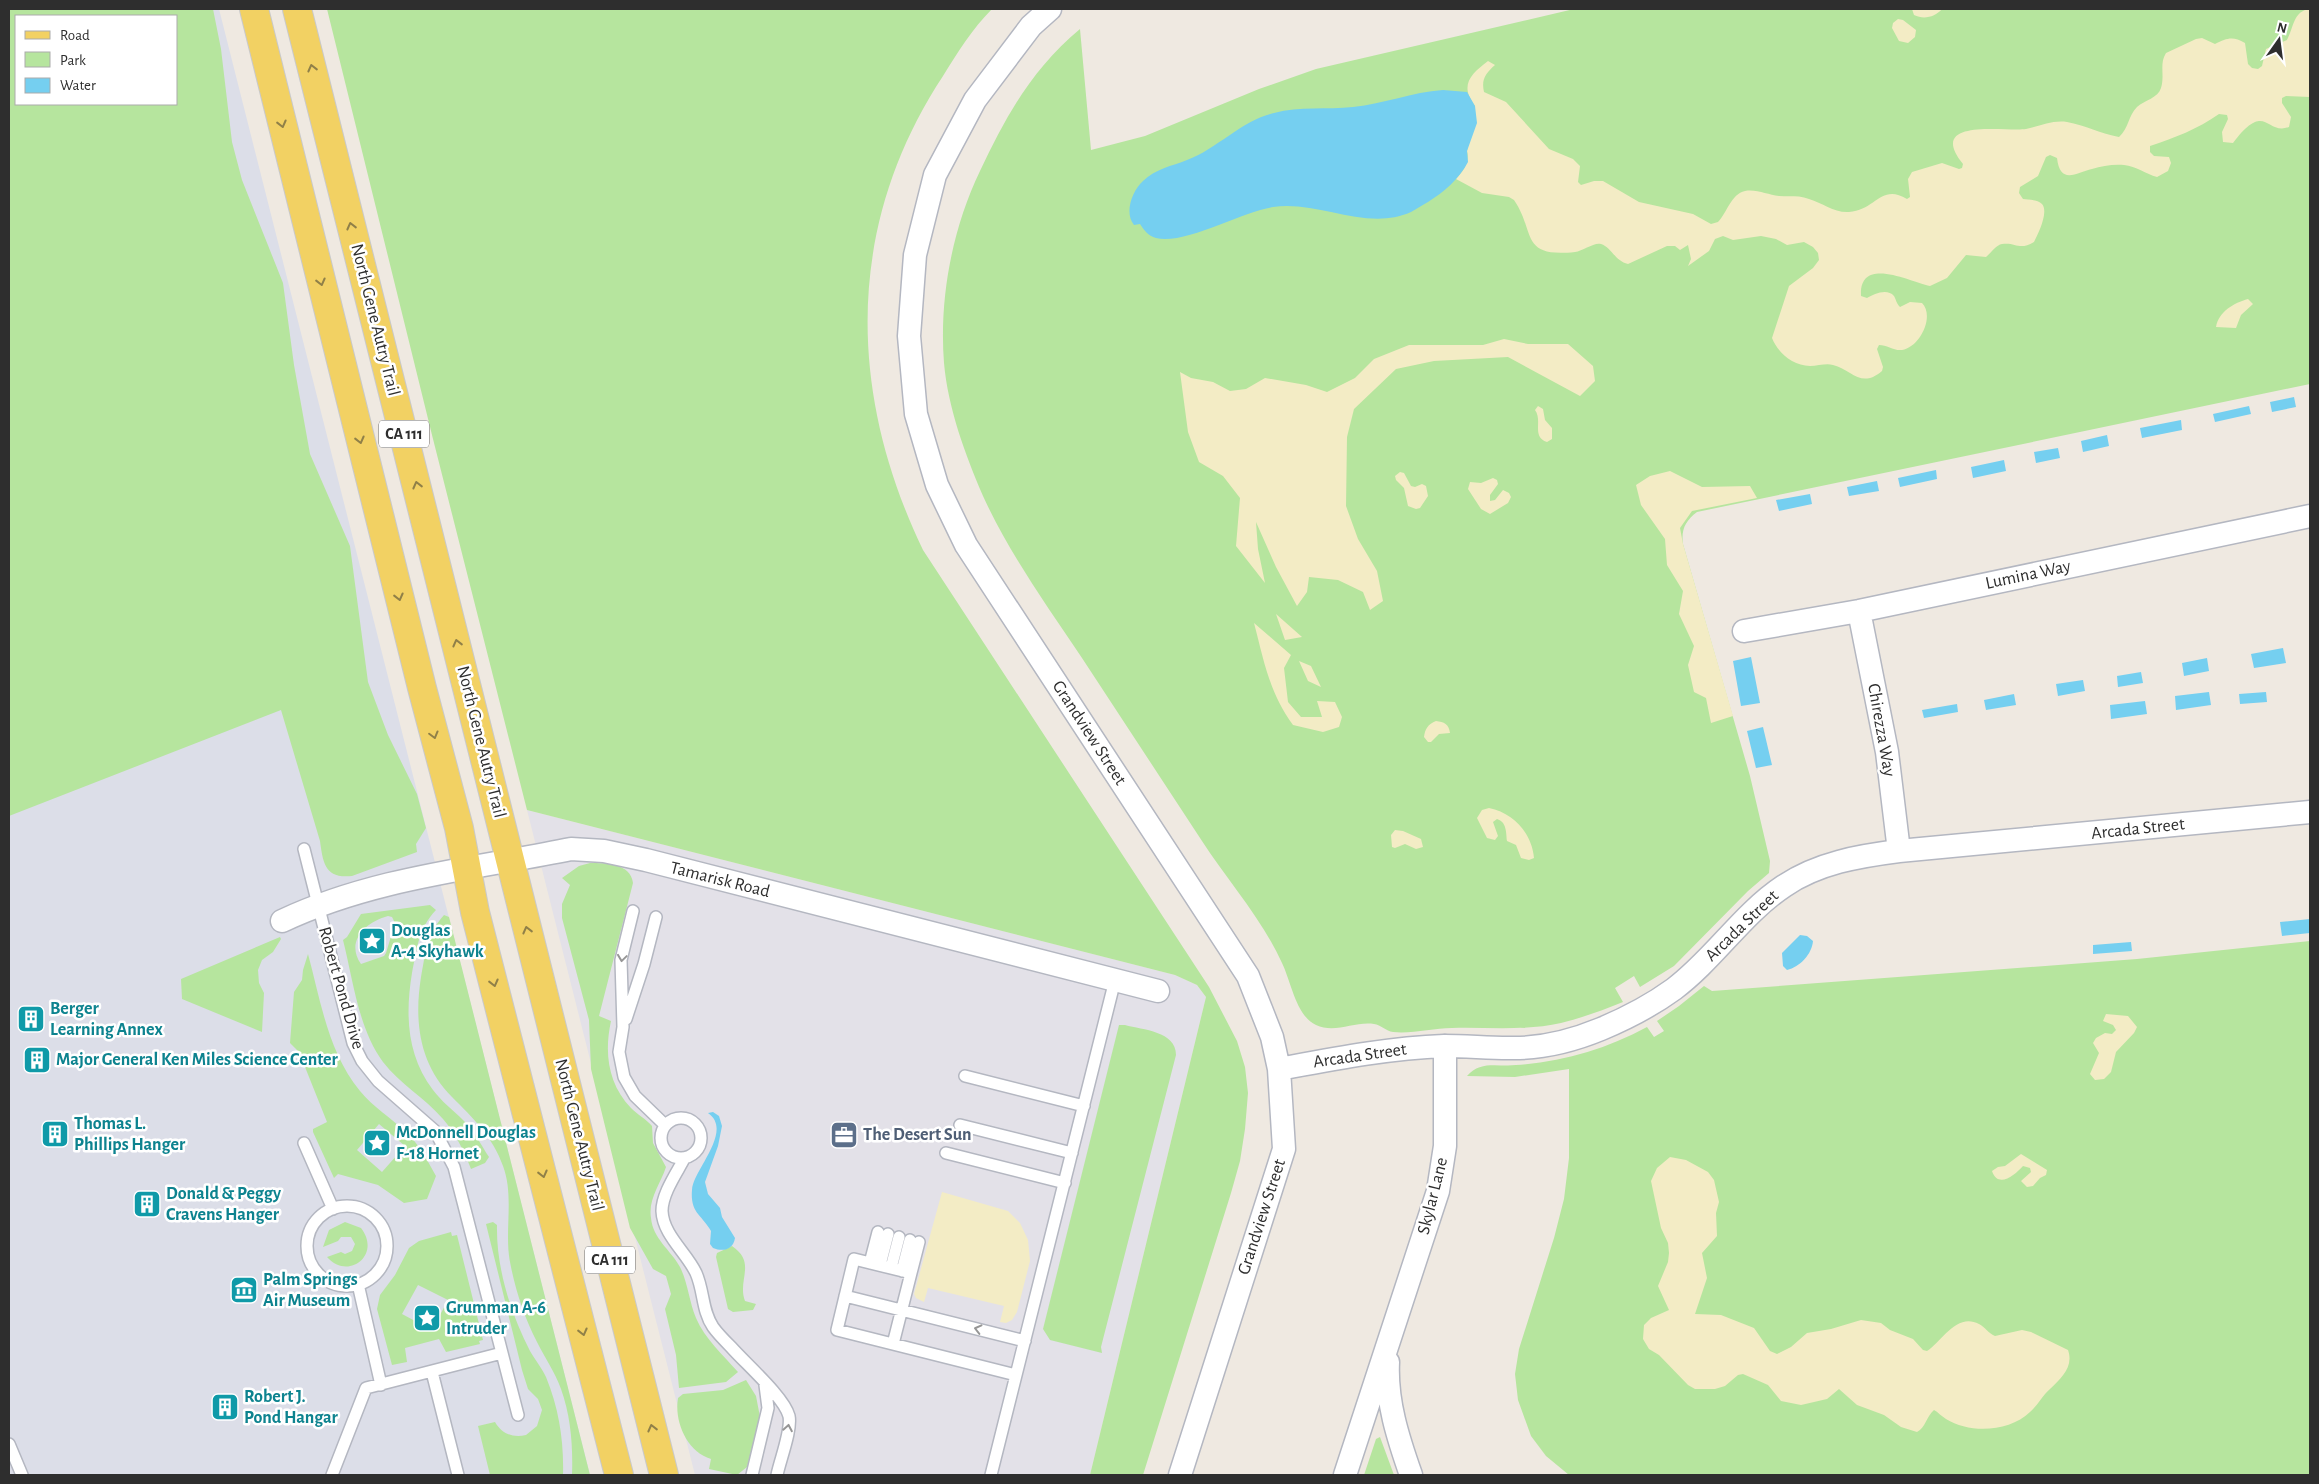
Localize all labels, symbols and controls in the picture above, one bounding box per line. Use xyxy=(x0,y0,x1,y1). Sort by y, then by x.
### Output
legend xyxy=(15,15,178,105)
north arrow xyxy=(2254,15,2304,65)
text: N xyxy=(2275,20,2288,36)
text: Road xyxy=(60,28,90,43)
text: Park xyxy=(60,53,86,68)
one-way arrow xyxy=(307,64,318,73)
text: Water xyxy=(60,78,96,93)
one-way arrow xyxy=(277,120,287,128)
one-way arrow xyxy=(346,221,357,230)
street label: North Gene Autry Trail xyxy=(347,242,403,398)
one-way arrow xyxy=(315,277,326,286)
road number: CA 111 xyxy=(379,420,429,448)
one-way arrow xyxy=(354,435,365,444)
one-way arrow xyxy=(412,482,422,490)
street label: Lumina Way xyxy=(1984,557,2073,593)
one-way arrow xyxy=(393,593,404,602)
one-way arrow xyxy=(452,638,463,647)
street label: North Gene Autry Trail xyxy=(453,664,509,820)
street label: Grandview Street xyxy=(1049,678,1130,789)
street label: Chirezza Way xyxy=(1864,682,1898,778)
one-way arrow xyxy=(429,731,439,739)
street label: Arcada Street xyxy=(2090,815,2186,843)
street label: Tamarisk Road xyxy=(668,859,772,901)
street label: Arcada Street xyxy=(1702,887,1782,965)
place label: Douglas A-4 Skyhawk xyxy=(391,922,484,961)
street label: Robert Pond Drive xyxy=(315,925,367,1051)
place icon: Douglas A-4 Skyhawk xyxy=(357,926,387,956)
one-way arrow xyxy=(522,926,533,935)
one-way arrow xyxy=(617,955,628,963)
one-way arrow xyxy=(488,978,498,987)
place label: Berger Learning Annex xyxy=(50,1000,164,1039)
building icon: Berger Learning Annex xyxy=(16,1004,46,1034)
street label: Arcada Street xyxy=(1312,1041,1408,1071)
building icon: Major General Ken Miles Science Center xyxy=(22,1045,52,1075)
place label: Major General Ken Miles Science Center xyxy=(56,1051,339,1069)
street label: North Gene Autry Trail xyxy=(551,1057,607,1213)
place label: Thomas L. Phillips Hanger xyxy=(74,1115,186,1154)
building icon: Thomas L. Phillips Hanger xyxy=(40,1119,70,1149)
office icon: The Desert Sun xyxy=(829,1120,859,1150)
place label: McDonnell Douglas F-18 Hornet xyxy=(396,1124,536,1163)
place label: The Desert Sun xyxy=(863,1126,971,1144)
place icon: McDonnell Douglas F-18 Hornet xyxy=(362,1128,392,1158)
street label: Skylar Lane xyxy=(1415,1156,1451,1236)
street label: Grandview Street xyxy=(1235,1157,1289,1277)
one-way arrow xyxy=(537,1170,547,1178)
place label: Donald & Peggy Cravens Hanger xyxy=(166,1185,282,1224)
building icon: Donald & Peggy Cravens Hanger xyxy=(132,1189,162,1219)
road number: CA 111 xyxy=(585,1246,635,1274)
place label: Palm Springs Air Museum xyxy=(263,1271,358,1310)
museum icon: Palm Springs Air Museum xyxy=(229,1275,259,1305)
place label: Grumman A-6 Intruder xyxy=(446,1299,546,1338)
place icon: Grumman A-6 Intruder xyxy=(412,1303,442,1333)
one-way arrow xyxy=(973,1324,982,1335)
one-way arrow xyxy=(577,1327,588,1336)
place label: Robert J. Pond Hangar xyxy=(244,1388,339,1427)
building icon: Robert J. Pond Hangar xyxy=(210,1392,240,1422)
one-way arrow xyxy=(647,1423,658,1432)
one-way arrow xyxy=(782,1423,793,1432)

